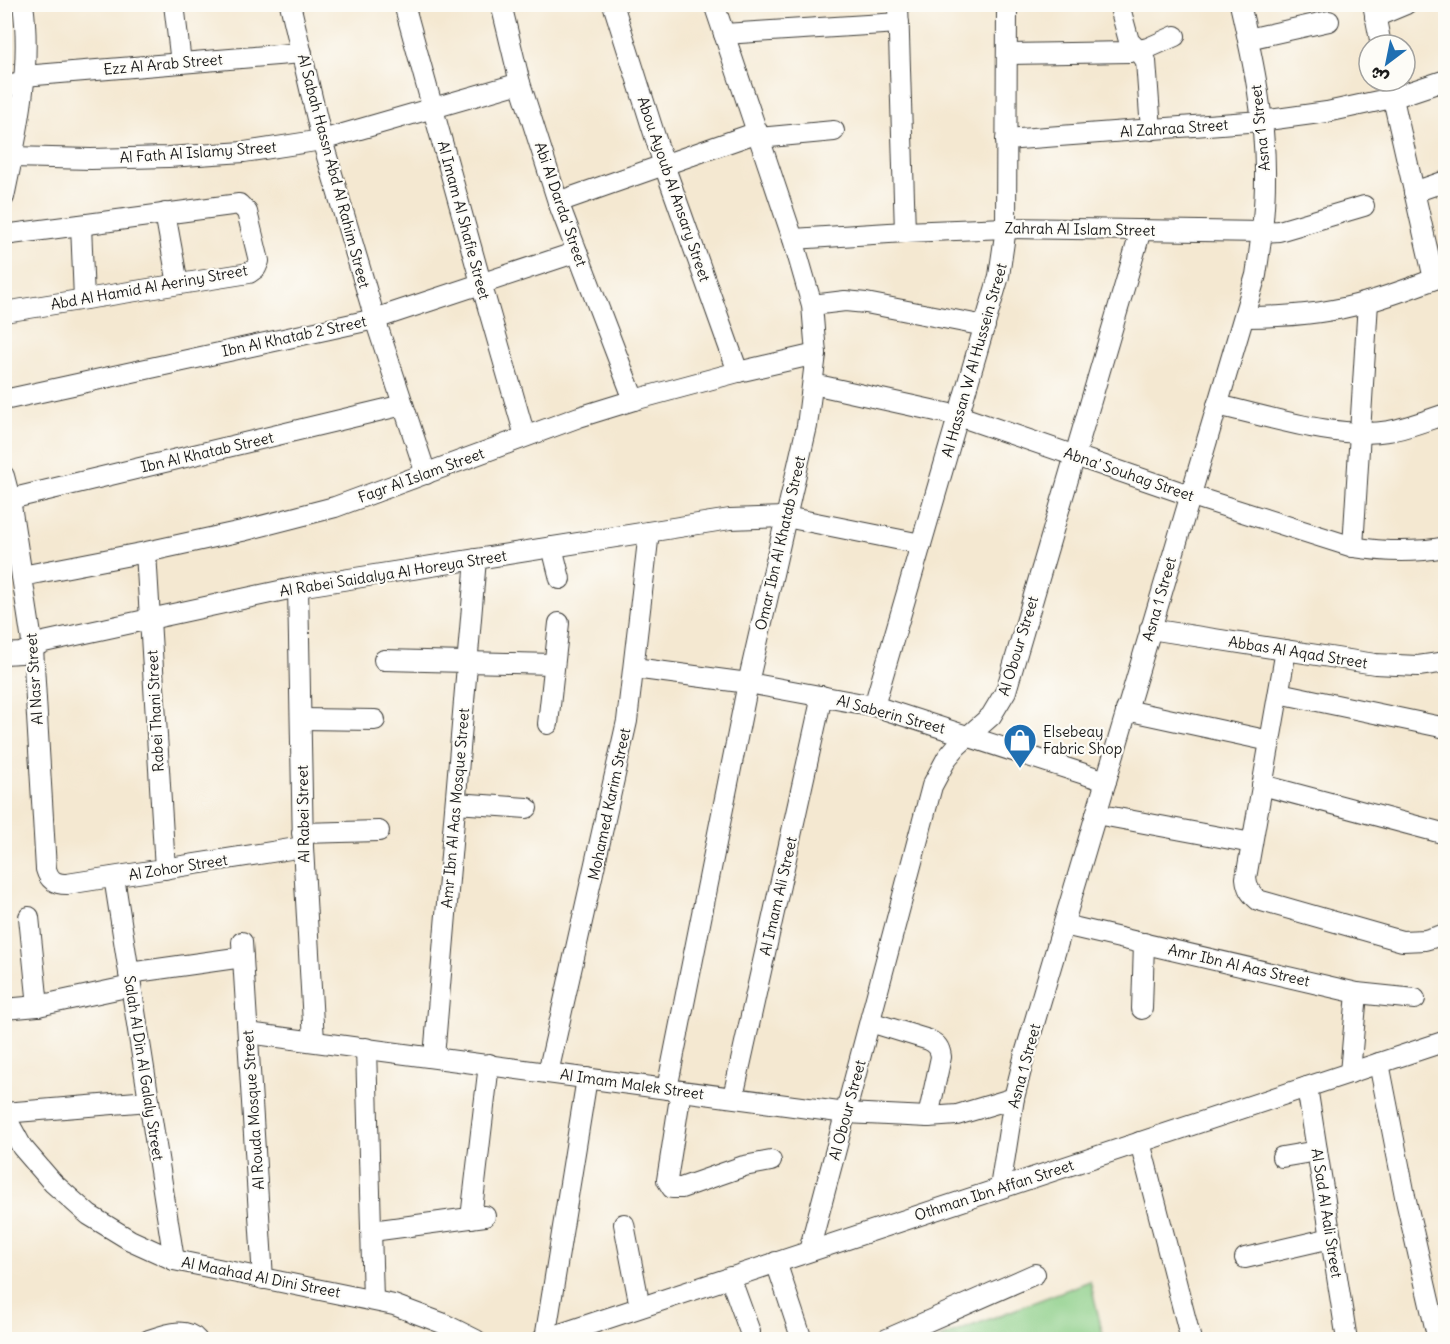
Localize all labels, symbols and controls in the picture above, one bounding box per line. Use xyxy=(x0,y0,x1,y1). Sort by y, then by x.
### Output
north arrow xyxy=(1357,33,1417,93)
street label: Ezz Al Arab Street xyxy=(103,49,223,79)
street label: Al Sabah Hassn Abd Al Rahim Street xyxy=(294,52,374,290)
text: ش xyxy=(1366,63,1392,89)
street label: Asna 1 Street xyxy=(1246,84,1274,172)
street label: Abou Ayoub Al Ansary Street xyxy=(633,94,715,284)
street label: Al Zahraa Street xyxy=(1119,115,1229,141)
street label: Al Fath Al Islamy Street xyxy=(119,137,277,167)
street label: Al Imam Al Shafie Street xyxy=(434,139,494,301)
street label: Abi Al Darda' Street xyxy=(531,139,591,269)
street label: Zahrah Al Islam Street xyxy=(1004,218,1156,240)
street label: Abd Al Hamid Al Aeriny Street xyxy=(49,260,249,314)
street label: Al Hassan W Al Hussein Street xyxy=(937,261,1011,459)
street label: Ibn Al Khatab 2 Street xyxy=(220,311,368,361)
street label: Ibn Al Khatab Street xyxy=(139,427,275,477)
street label: Fagr Al Islam Street xyxy=(355,443,487,507)
street label: Abna' Souhag Street xyxy=(1061,443,1197,505)
street label: Omar Ibn Al Khatab Street xyxy=(751,454,809,632)
street label: Al Rabei Saidalya Al Horeya Street xyxy=(278,546,508,600)
street label: Asna 1 Street xyxy=(1138,555,1180,643)
street label: Al Obour Street xyxy=(994,594,1042,698)
street label: Al Nasr Street xyxy=(21,632,47,726)
street label: Abbas Al Aqad Street xyxy=(1227,632,1369,672)
street label: Rabei Thani Street xyxy=(142,650,168,772)
street label: Al Saberin Street xyxy=(835,690,947,738)
street label: Amr Ibn Al Aas Mosque Street xyxy=(437,707,473,909)
shop icon: Elsebeay Fabric Shop xyxy=(1002,722,1038,769)
place label: Elsebeay Fabric Shop xyxy=(1043,722,1122,758)
street label: Mohamed Karim Street xyxy=(584,726,634,882)
street label: Al Rabei Street xyxy=(293,765,313,863)
street label: Al Imam Ali Street xyxy=(755,835,801,957)
street label: Al Zohor Street xyxy=(127,850,229,884)
street label: Amr Ibn Al Aas Street xyxy=(1166,939,1312,991)
street label: Salah Al Din Al Galaly Street xyxy=(120,974,168,1162)
street label: Asna 1 Street xyxy=(1004,1022,1044,1110)
street label: Al Rouda Mosque Street xyxy=(238,1030,268,1190)
street label: Al Obour Street xyxy=(824,1058,870,1162)
street label: Al Imam Malek Street xyxy=(559,1065,705,1103)
street label: Al Sad Al Aali Street xyxy=(1307,1147,1347,1279)
street label: Othman Ibn Affan Street xyxy=(912,1155,1076,1225)
street label: Al Maahad Al Dini Street xyxy=(180,1252,342,1302)

